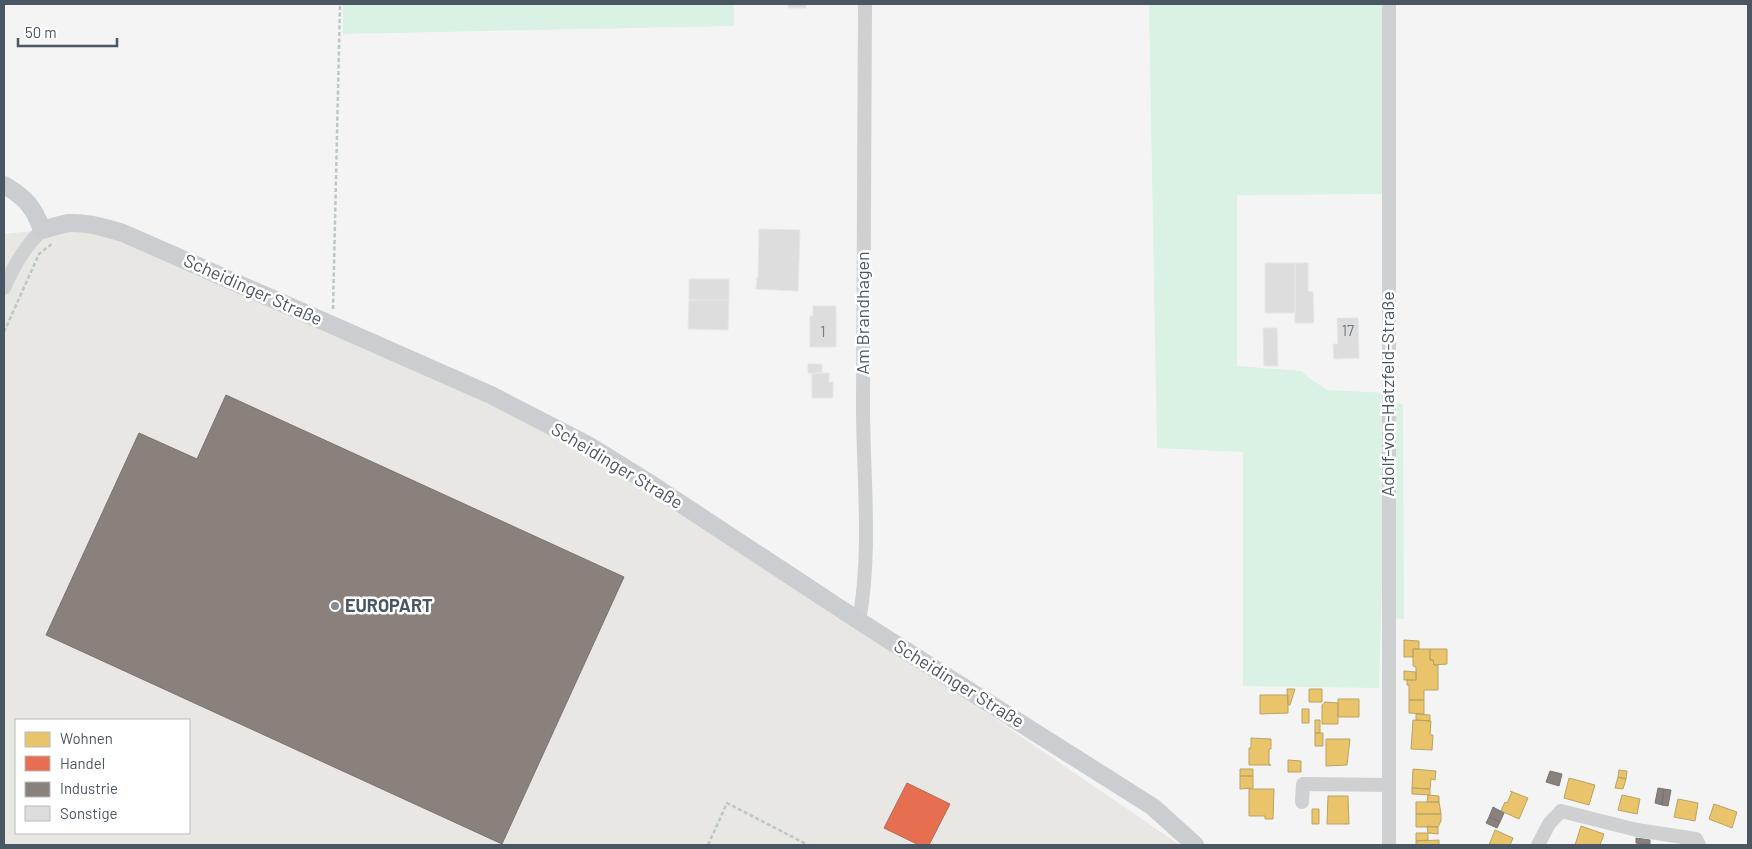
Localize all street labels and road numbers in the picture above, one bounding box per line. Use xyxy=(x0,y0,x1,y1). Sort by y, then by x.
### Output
street label: Scheidinger Straße xyxy=(181,249,326,330)
street label: Am Brandhagen xyxy=(851,251,873,375)
street label: Adolf-von-Hatzfeld-Straße xyxy=(1376,291,1398,497)
street label: Scheidinger Straße xyxy=(548,417,687,513)
street label: Scheidinger Straße xyxy=(890,634,1029,732)

